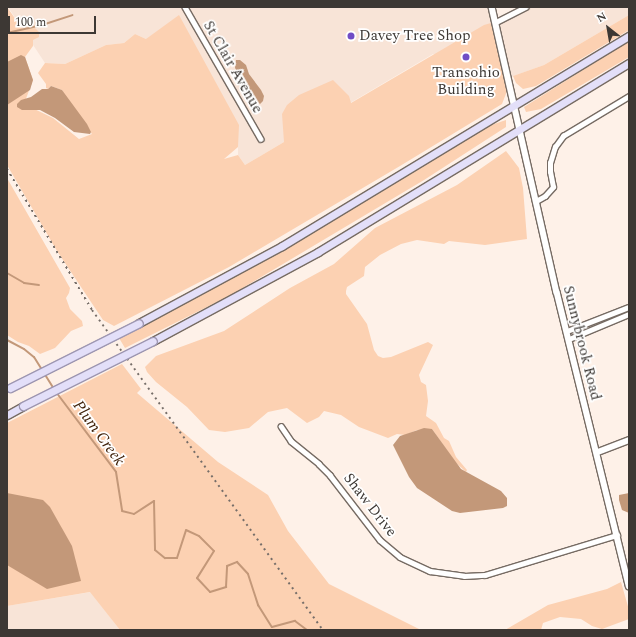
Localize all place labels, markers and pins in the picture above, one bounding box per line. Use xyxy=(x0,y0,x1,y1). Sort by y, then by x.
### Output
place label: Davey Tree Shop xyxy=(359,27,471,45)
marker: Davey Tree Shop xyxy=(346,31,356,41)
marker: Transohio Building xyxy=(461,52,471,62)
place label: Transohio Building xyxy=(432,63,500,98)

